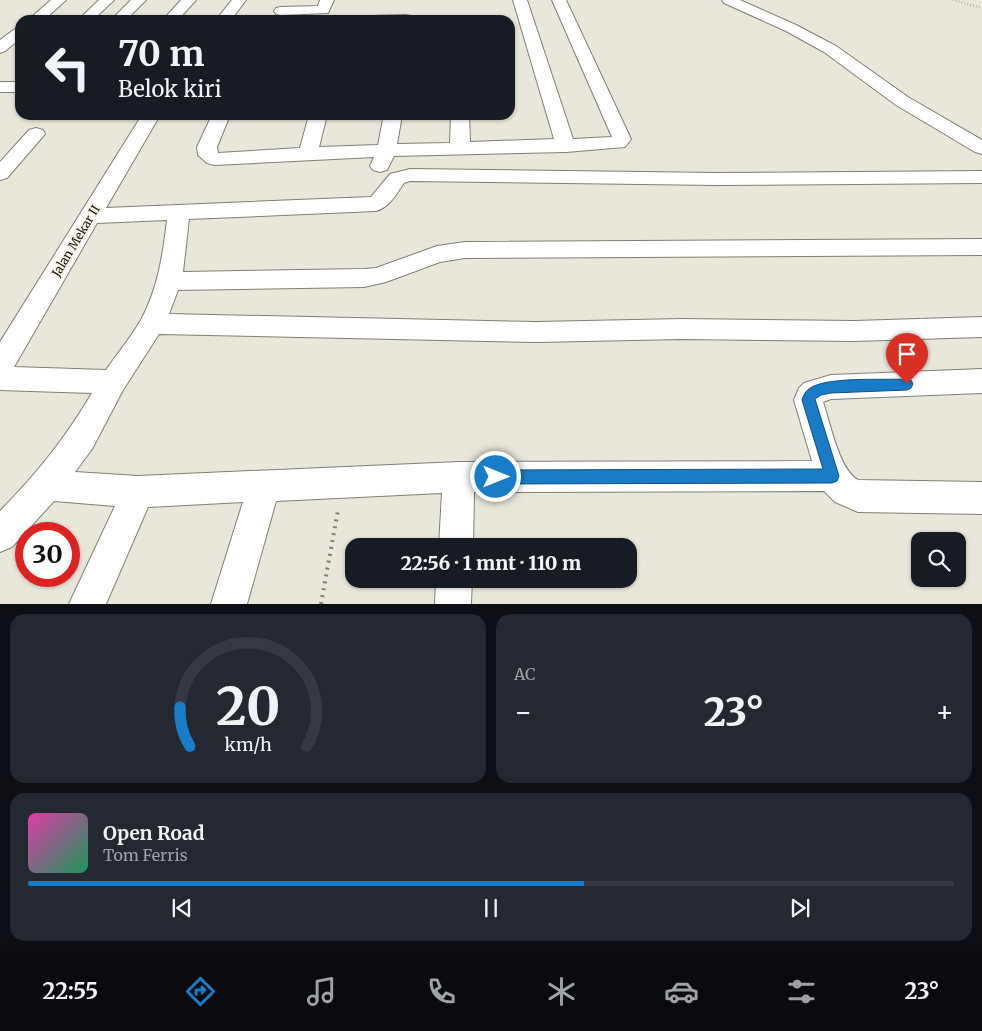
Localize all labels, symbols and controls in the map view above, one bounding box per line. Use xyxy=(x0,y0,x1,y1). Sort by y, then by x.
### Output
text: 70 m xyxy=(118,32,205,76)
icon: left xyxy=(35,35,100,100)
text: Belok kiri xyxy=(118,75,222,103)
street label: Jalan Mekar II xyxy=(48,202,103,280)
pin xyxy=(886,333,928,384)
icon: arrive xyxy=(893,340,921,368)
position arrow xyxy=(469,450,521,502)
speed limit sign: 30 xyxy=(15,522,80,587)
map controls xyxy=(911,532,966,587)
button: search xyxy=(911,532,966,587)
text: 22:56 · 1 mnt · 110 m xyxy=(401,551,581,575)
text: AC xyxy=(514,664,536,684)
text: 20 xyxy=(216,674,280,739)
text: 23° xyxy=(704,689,764,736)
text: − xyxy=(514,694,533,730)
text: + xyxy=(935,694,954,730)
text: km/h xyxy=(224,733,272,756)
text: Open Road xyxy=(103,821,205,845)
text: Tom Ferris xyxy=(103,845,188,865)
icon: previous xyxy=(168,894,196,922)
icon: pause xyxy=(477,894,505,922)
icon: next xyxy=(786,894,814,922)
icon: directions xyxy=(183,974,218,1009)
icon: music xyxy=(304,974,339,1009)
icon: phone xyxy=(424,974,459,1009)
icon: climate xyxy=(544,974,579,1009)
icon: car xyxy=(664,974,699,1009)
icon: filters xyxy=(784,974,819,1009)
text: 22:55 xyxy=(43,977,98,1005)
text: 23° xyxy=(905,977,939,1005)

